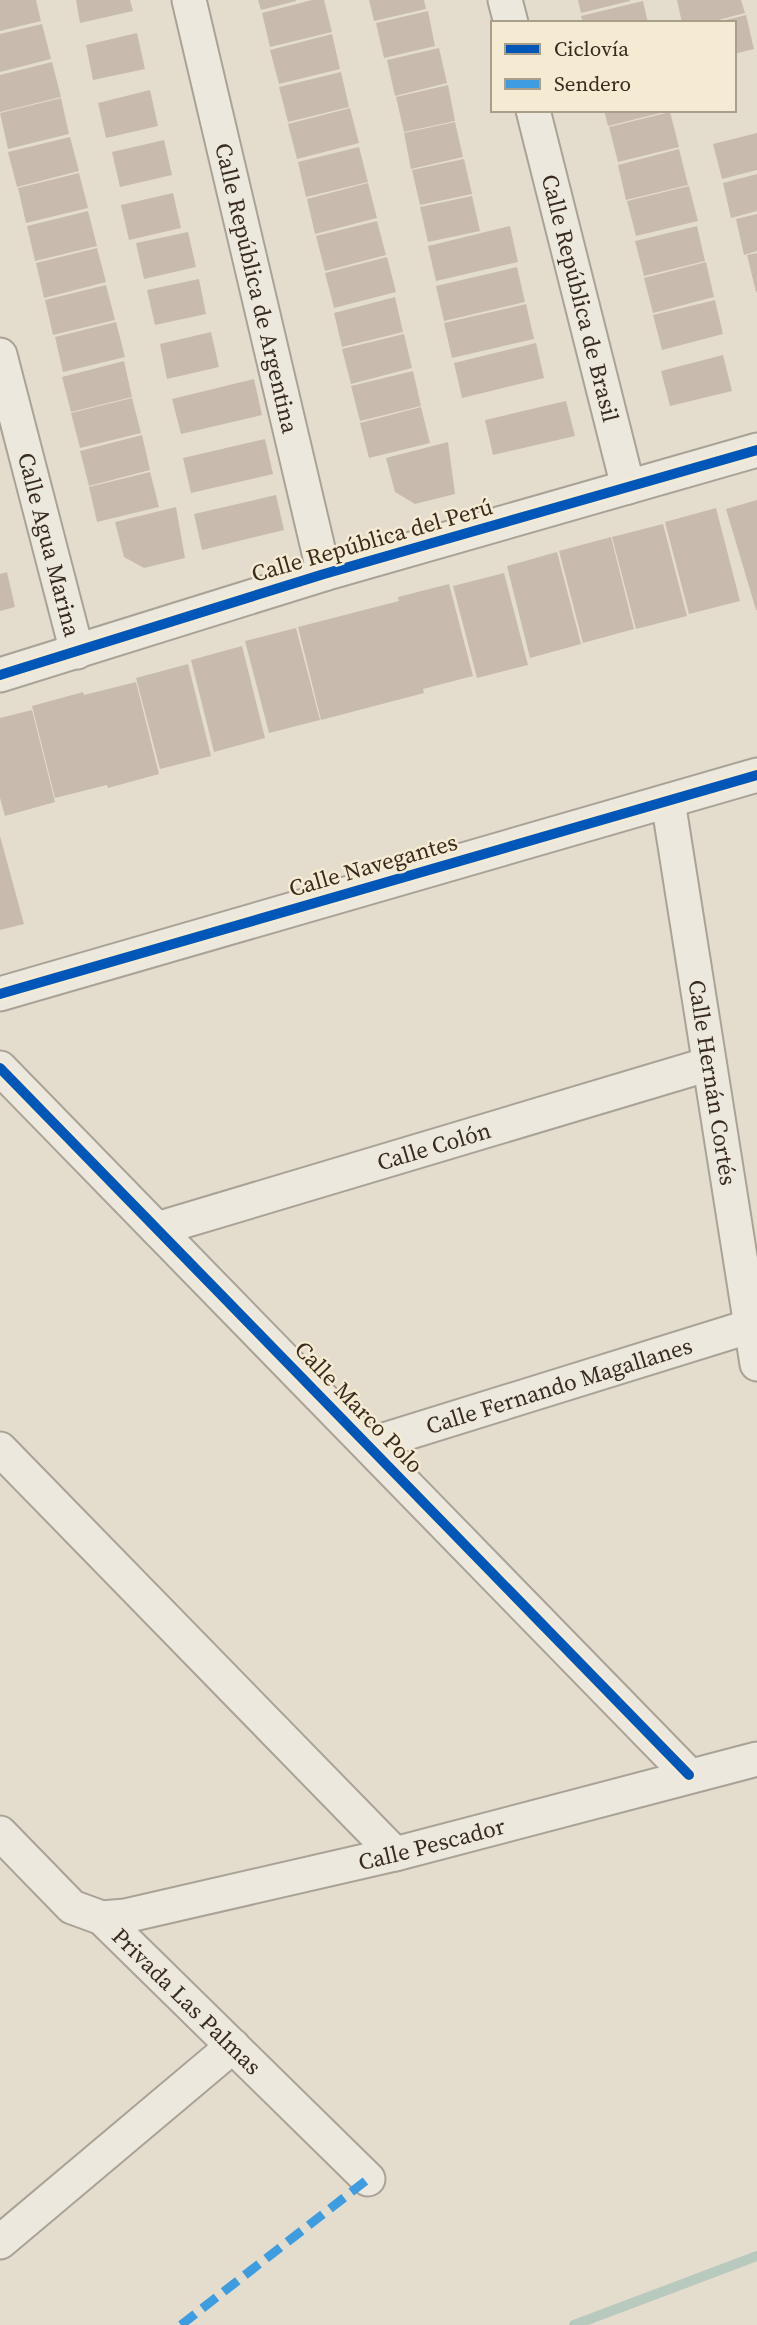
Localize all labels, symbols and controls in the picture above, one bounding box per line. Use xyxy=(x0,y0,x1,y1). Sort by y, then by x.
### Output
legend xyxy=(491,21,736,112)
text: Ciclovía xyxy=(554,34,629,63)
text: Sendero xyxy=(554,69,631,98)
street label: Calle República de Argentina xyxy=(207,140,306,437)
street label: Calle República de Brasil xyxy=(534,171,627,426)
street label: Calle Agua Marina xyxy=(10,449,88,640)
street label: Calle República del Perú xyxy=(248,490,496,590)
street label: Calle Navegantes xyxy=(285,826,461,904)
street label: Calle Hernán Cortés xyxy=(680,977,745,1188)
street label: Calle Colón xyxy=(373,1114,495,1178)
street label: Calle Fernando Magallanes xyxy=(422,1329,696,1442)
street label: Calle Marco Polo xyxy=(288,1334,430,1480)
street label: Calle Pescador xyxy=(355,1810,509,1878)
street label: Privada Las Palmas xyxy=(105,1921,269,2082)

